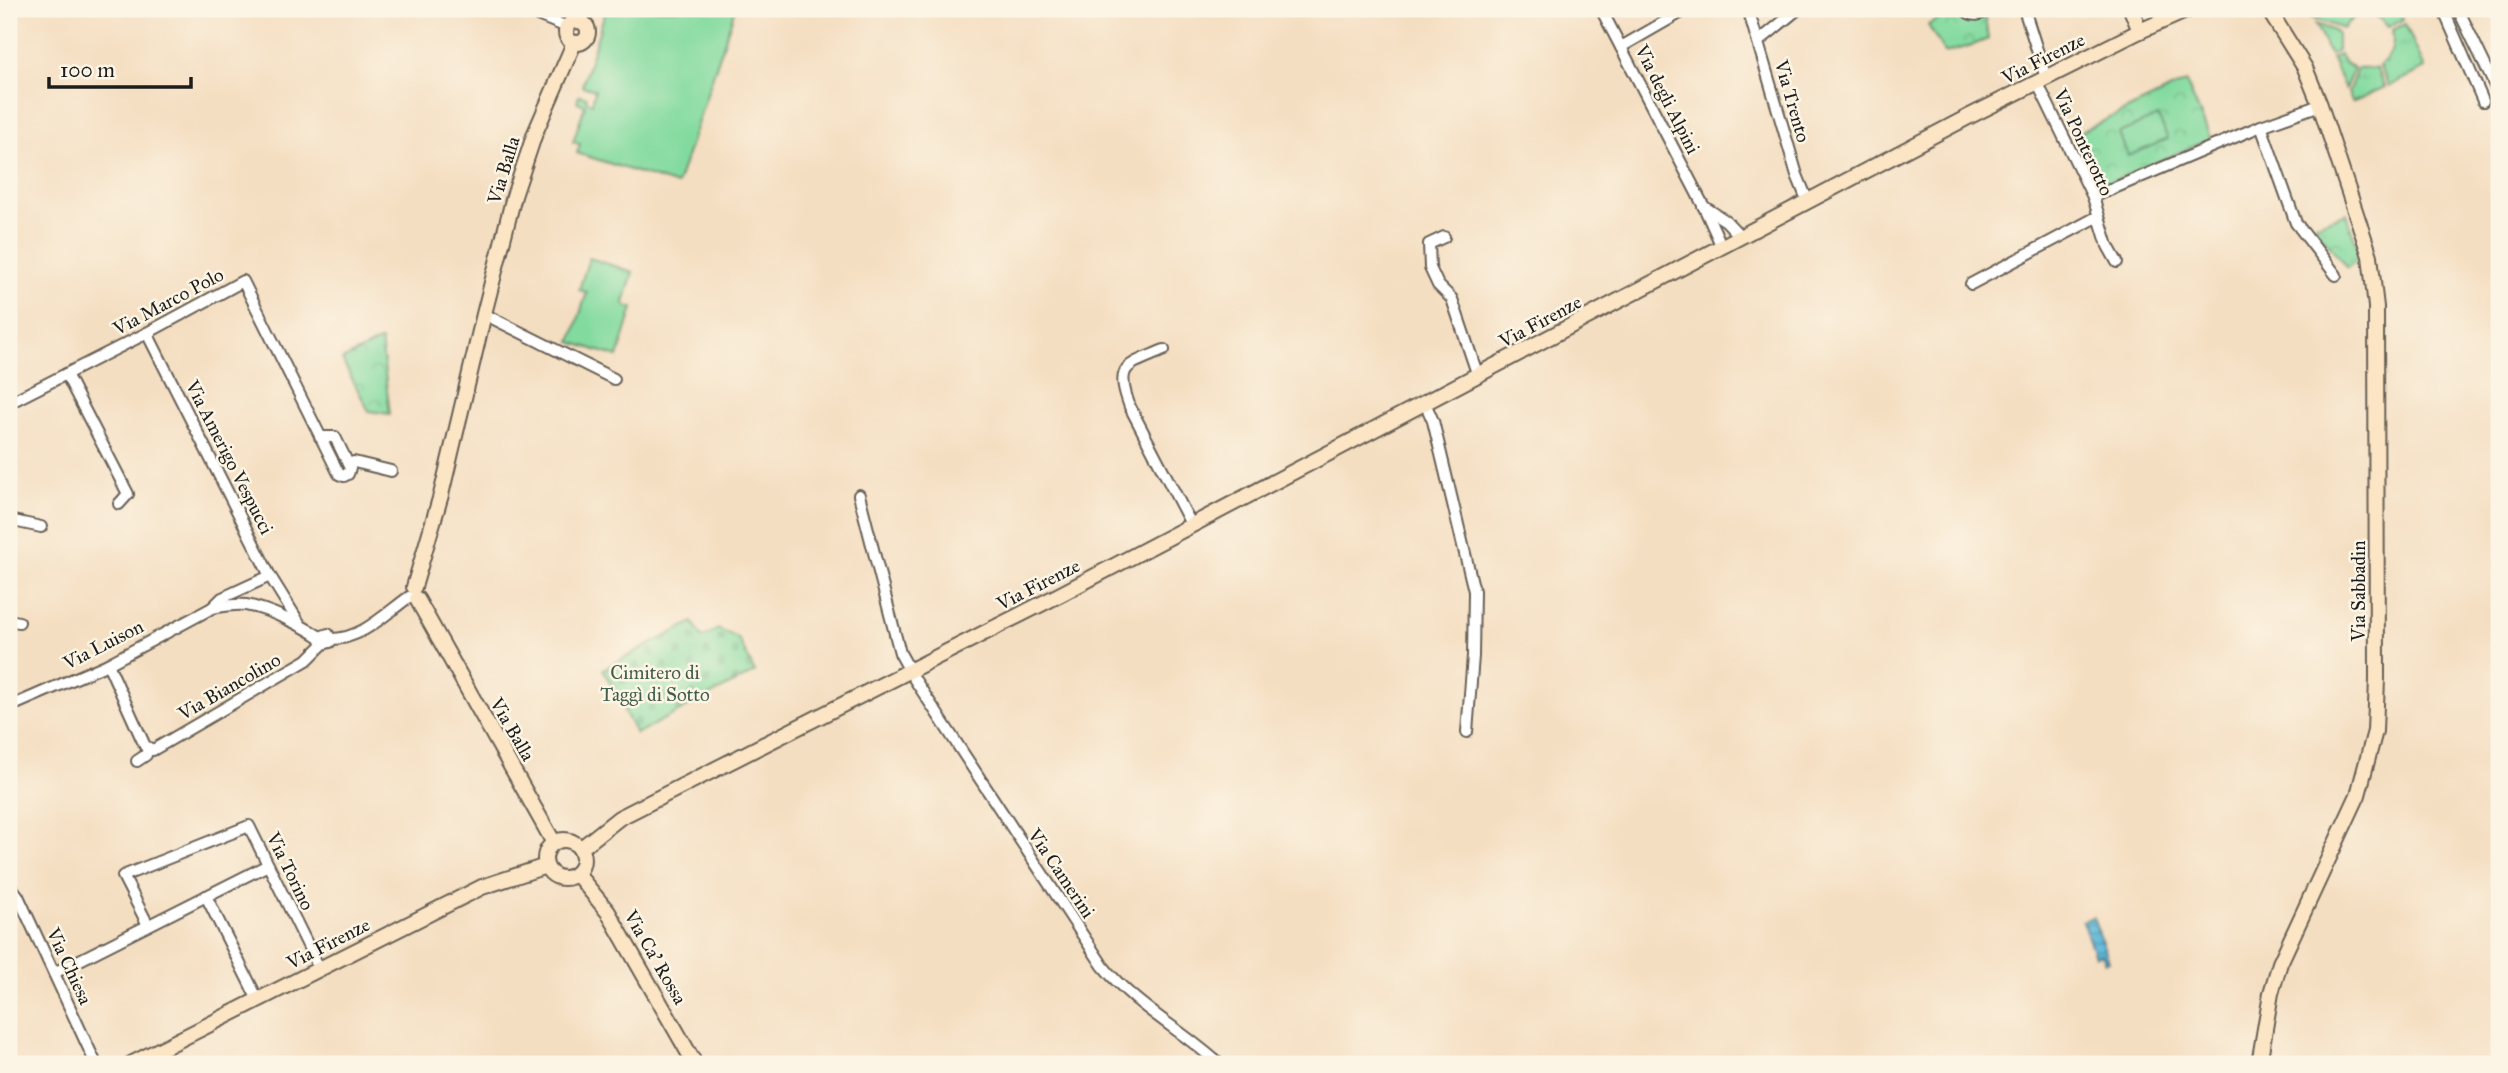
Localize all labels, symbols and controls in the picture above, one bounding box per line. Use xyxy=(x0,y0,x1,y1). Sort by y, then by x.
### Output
street label: Via Firenze xyxy=(1997,28,2089,90)
street label: Via degli Alpini xyxy=(1629,40,1705,158)
scale bar xyxy=(49,46,191,90)
street label: Via Trento xyxy=(1770,56,1815,145)
text: 100 m xyxy=(60,57,115,83)
street label: Via Ponterotto xyxy=(2048,84,2118,200)
street label: Via Balla xyxy=(482,133,525,208)
street label: Via Marco Polo xyxy=(108,263,228,341)
street label: Via Firenze xyxy=(1494,290,1585,353)
street label: Via Amerigo Vespucci xyxy=(179,375,278,539)
street label: Via Sabbadin xyxy=(2347,540,2370,643)
street label: Via Firenze xyxy=(992,554,1084,616)
street label: Via Luison xyxy=(58,614,147,675)
street label: Via Biancolino xyxy=(173,648,285,726)
park label: Cimitero di Taggì di Sotto xyxy=(600,661,710,707)
street label: Via Balla xyxy=(485,693,540,766)
street label: Via Camerini xyxy=(1023,823,1100,922)
street label: Via Torino xyxy=(261,828,319,914)
street label: Via Ca' Rossa xyxy=(619,905,692,1009)
street label: Via Firenze xyxy=(282,913,374,975)
street label: Via Chiesa xyxy=(41,923,98,1009)

